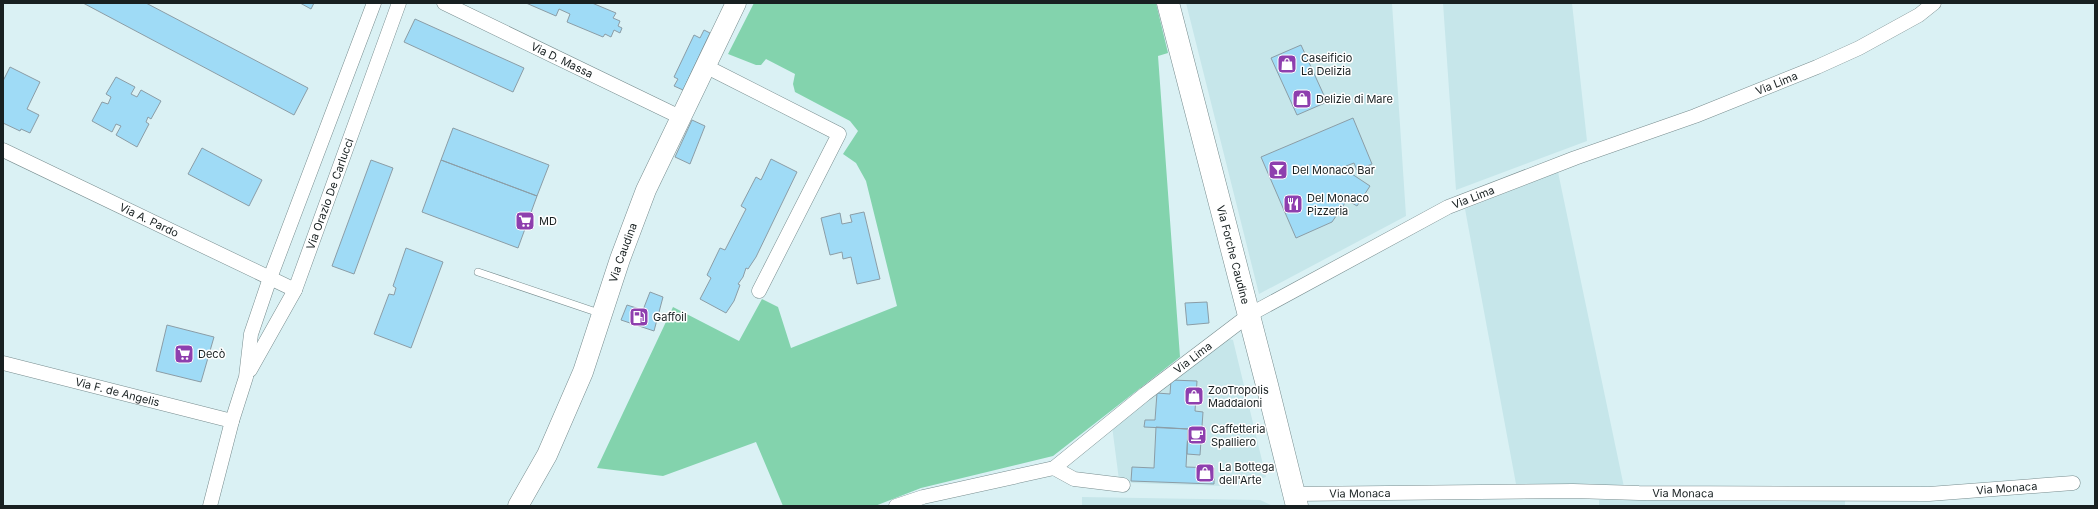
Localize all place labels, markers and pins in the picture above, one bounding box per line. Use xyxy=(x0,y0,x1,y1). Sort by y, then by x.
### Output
place label: Caseificio La Delizia xyxy=(1301,51,1353,78)
shop icon: Caseificio La Delizia xyxy=(1276,53,1298,75)
shop icon: Delizie di Mare xyxy=(1291,88,1313,110)
place label: Delizie di Mare xyxy=(1316,92,1393,106)
bar icon: Del Monaco Bar xyxy=(1267,159,1289,181)
place label: Del Monaco Bar xyxy=(1292,163,1375,177)
place label: Del Monaco Pizzeria xyxy=(1307,191,1370,218)
restaurant icon: Del Monaco Pizzeria xyxy=(1282,193,1304,215)
supermarket icon: MD xyxy=(514,210,536,232)
place label: MD xyxy=(539,214,557,228)
fuel station icon: Gaffoil xyxy=(628,306,650,328)
place label: Gaffoil xyxy=(653,310,687,324)
supermarket icon: Decò xyxy=(173,343,195,365)
place label: Decò xyxy=(198,347,226,361)
place label: ZooTropolis Maddaloni xyxy=(1208,383,1269,410)
shop icon: ZooTropolis Maddaloni xyxy=(1183,385,1205,407)
place label: Caffetteria Spalliero xyxy=(1211,422,1265,449)
cafe icon: Caffetteria Spalliero xyxy=(1186,424,1208,446)
place label: La Bottega dell'Arte xyxy=(1219,460,1274,487)
shop icon: La Bottega dell'Arte xyxy=(1194,462,1216,484)

